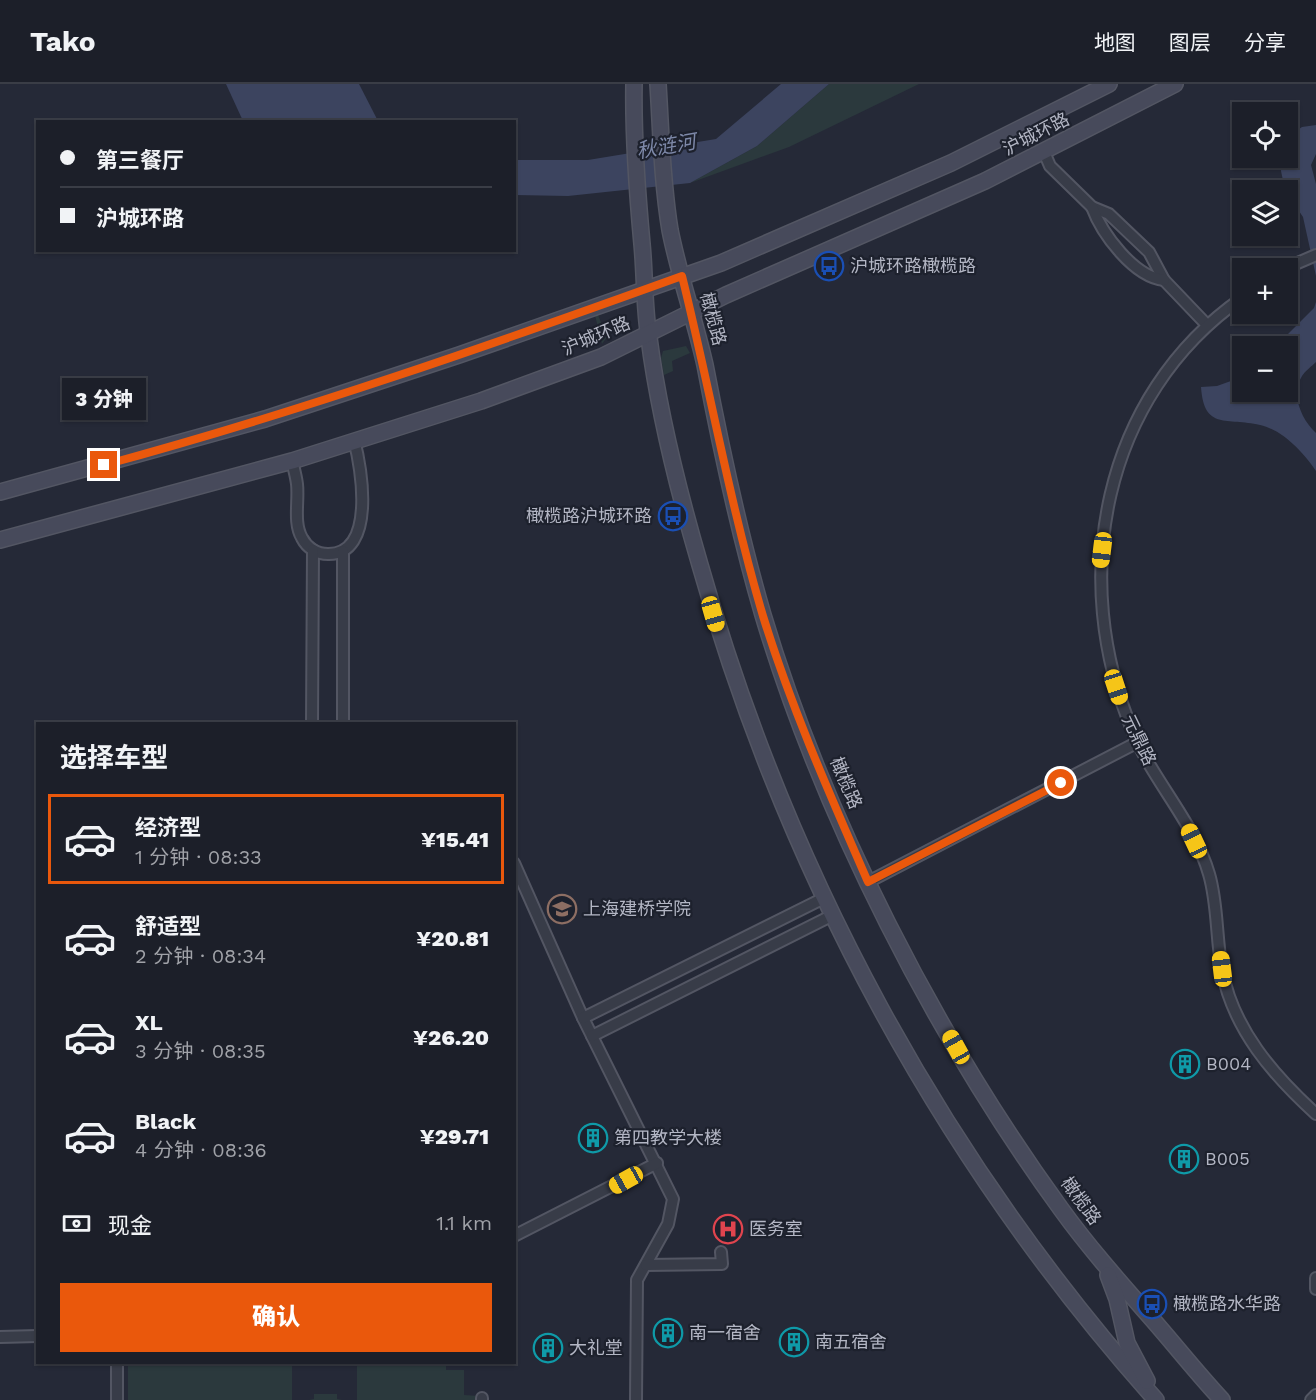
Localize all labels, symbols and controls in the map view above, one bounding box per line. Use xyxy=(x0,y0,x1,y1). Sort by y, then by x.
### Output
text: Tako xyxy=(30,25,95,58)
text: 地图 xyxy=(1094,30,1136,55)
text: 图层 xyxy=(1169,30,1211,55)
text: 分享 xyxy=(1244,30,1286,55)
map controls xyxy=(1232,102,1298,402)
button: locate xyxy=(1232,102,1298,168)
street label: 沪城环路 xyxy=(999,108,1073,159)
water label: 秋涟河 xyxy=(634,128,702,163)
text: 第三餐厅 xyxy=(96,148,184,173)
button: layers xyxy=(1232,180,1298,246)
text: 沪城环路 xyxy=(96,206,184,231)
bus stop icon: 沪城环路橄榄路 xyxy=(813,250,845,282)
place label: 沪城环路橄榄路 xyxy=(850,255,976,276)
button: + xyxy=(1232,258,1298,324)
street label: 橄榄路 xyxy=(696,290,731,348)
street label: 沪城环路 xyxy=(559,312,633,359)
button: − xyxy=(1232,336,1298,402)
callout: 3 分钟 xyxy=(62,378,146,420)
text: 3 分钟 xyxy=(75,387,133,411)
route end xyxy=(90,451,117,478)
bus stop icon: 橄榄路沪城环路 xyxy=(657,500,689,532)
place label: 橄榄路沪城环路 xyxy=(526,505,652,526)
car xyxy=(1091,531,1113,569)
car xyxy=(699,594,727,634)
car xyxy=(1102,667,1130,707)
street label: 元鼎路 xyxy=(1118,711,1161,769)
text: 选择车型 xyxy=(60,742,168,774)
street label: 橄榄路 xyxy=(826,754,867,812)
route start xyxy=(1047,769,1074,796)
icon: car xyxy=(63,812,117,866)
text: 经济型 xyxy=(135,815,201,840)
car xyxy=(1178,821,1210,861)
text: ¥15.41 xyxy=(421,827,489,852)
text: 1 分钟 · 08:33 xyxy=(135,845,262,869)
school or university icon: 上海建桥学院 xyxy=(546,893,578,925)
place label: 上海建桥学院 xyxy=(583,898,691,919)
icon: car xyxy=(63,911,117,965)
text: 舒适型 xyxy=(135,914,201,939)
text: ¥20.81 xyxy=(416,926,489,951)
text: 2 分钟 · 08:34 xyxy=(135,944,266,968)
car xyxy=(1211,950,1233,988)
icon: car xyxy=(63,1010,117,1064)
text: XL xyxy=(135,1010,163,1035)
text: ¥26.20 xyxy=(413,1025,489,1050)
car xyxy=(939,1027,973,1067)
text: 3 分钟 · 08:35 xyxy=(135,1039,266,1063)
building icon: B004 xyxy=(1169,1048,1201,1080)
place label: B004 xyxy=(1206,1053,1251,1074)
icon: car xyxy=(63,1109,117,1163)
text: Black xyxy=(135,1109,196,1134)
building icon: 第四教学大楼 xyxy=(577,1122,609,1154)
text: ¥29.71 xyxy=(420,1124,489,1149)
place label: 第四教学大楼 xyxy=(614,1127,722,1148)
text: 4 分钟 · 08:36 xyxy=(135,1138,267,1162)
building icon: B005 xyxy=(1168,1143,1200,1175)
place label: B005 xyxy=(1205,1148,1250,1169)
car xyxy=(606,1163,646,1197)
street label: 橄榄路 xyxy=(1057,1173,1106,1229)
icon: cash xyxy=(60,1207,93,1240)
text: 1.1 km xyxy=(436,1211,492,1235)
text: 现金 xyxy=(108,1213,152,1238)
hospital icon: 医务室 xyxy=(712,1213,744,1245)
place label: 医务室 xyxy=(749,1218,803,1239)
button: 确认 xyxy=(60,1283,492,1352)
bus stop icon: 橄榄路水华路 xyxy=(1136,1288,1168,1320)
place label: 橄榄路水华路 xyxy=(1173,1293,1281,1314)
building icon: 南一宿舍 xyxy=(652,1317,684,1349)
place label: 南一宿舍 xyxy=(689,1322,761,1343)
building icon: 南五宿舍 xyxy=(778,1326,810,1358)
place label: 南五宿舍 xyxy=(815,1331,887,1352)
building icon: 大礼堂 xyxy=(532,1332,564,1364)
place label: 大礼堂 xyxy=(569,1337,623,1358)

